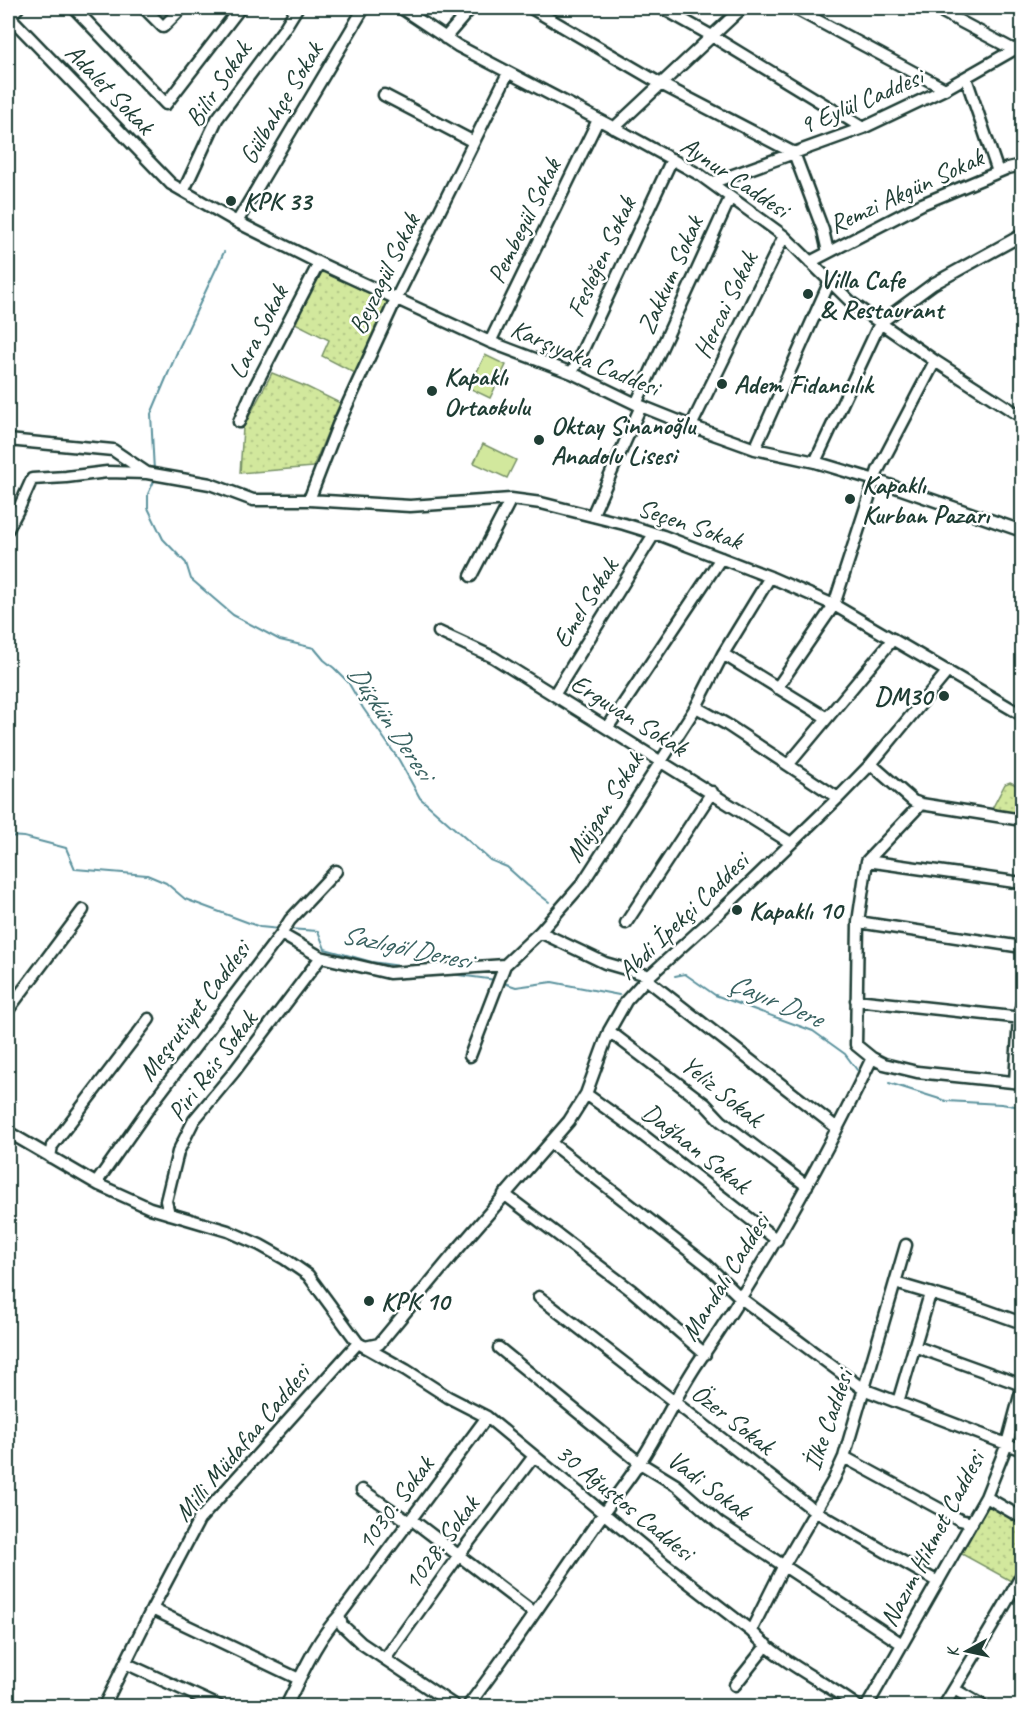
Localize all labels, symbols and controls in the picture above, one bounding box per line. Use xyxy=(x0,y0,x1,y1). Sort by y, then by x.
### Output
street label: Bilir Sokak xyxy=(178,33,260,133)
street label: Gülbahçe Sokak xyxy=(232,35,331,170)
street label: Adalet Sokak xyxy=(58,36,163,143)
street label: 9 Eylül Caddesi xyxy=(794,59,931,142)
street label: Aynur Caddesi xyxy=(674,129,798,227)
street label: Remzi Akgün Sokak xyxy=(824,140,991,241)
street label: Pembegül Sokak xyxy=(480,151,569,289)
place label: KPK 33 xyxy=(243,185,314,218)
street label: Fesleğen Sokak xyxy=(559,189,644,322)
marker: KPK 33 xyxy=(224,194,238,208)
street label: Beyzagül Sokak xyxy=(341,206,428,340)
street label: Zakkum Sokak xyxy=(629,209,711,339)
street label: Hercai Sokak xyxy=(685,244,766,364)
place label: Villa Cafe & Restaurant xyxy=(820,263,946,326)
street label: Lara Sokak xyxy=(220,277,297,384)
marker: Villa Cafe & Restaurant xyxy=(801,287,815,301)
street label: Karşıyaka Caddesi xyxy=(506,312,667,405)
place label: Kapaklı Ortaokulu xyxy=(444,360,532,423)
place label: Adem Fidancılık xyxy=(734,368,875,401)
marker: Adem Fidancılık xyxy=(715,377,729,391)
marker: Kapaklı Ortaokulu xyxy=(425,384,439,398)
place label: Oktay Sinanoğlu Anadolu Lisesi xyxy=(551,409,697,472)
marker: Oktay Sinanoğlu Anadolu Lisesi xyxy=(532,433,546,447)
place label: Kapaklı Kurban Pazarı xyxy=(862,468,991,531)
street label: Seçen Sokak xyxy=(634,491,749,558)
marker: Kapaklı Kurban Pazarı xyxy=(843,492,857,506)
street label: Emel Sokak xyxy=(545,550,627,654)
water label: Düşkün Deresi xyxy=(340,658,446,791)
street label: Erguvan Sokak xyxy=(565,666,695,765)
place label: DM30 xyxy=(874,680,934,713)
marker: DM30 xyxy=(937,689,951,703)
street label: Müjgan Sokak xyxy=(557,745,652,868)
street label: Abdi İpekçi Caddesi xyxy=(611,843,758,987)
place label: Kapaklı 10 xyxy=(749,894,844,927)
marker: Kapaklı 10 xyxy=(730,903,744,917)
water label: Sazlıgöl Deresi xyxy=(339,917,480,979)
street label: Meşrutiyet Caddesi xyxy=(131,932,259,1088)
water label: Çayır Dere xyxy=(724,965,832,1036)
street label: Piri Reis Sokak xyxy=(160,1003,266,1127)
street label: Yeliz Sokak xyxy=(674,1048,772,1136)
street label: Dağhan Sokak xyxy=(635,1095,759,1202)
street label: Mandalı Caddesi xyxy=(673,1204,779,1347)
place label: KPK 10 xyxy=(381,1285,452,1318)
marker: KPK 10 xyxy=(362,1294,376,1308)
street label: Milli Müdafaa Caddesi xyxy=(167,1355,319,1528)
street label: İlke Caddesi xyxy=(795,1362,862,1475)
street label: Özer Sokak xyxy=(685,1376,783,1463)
street label: 30 Ağustos Caddesi xyxy=(549,1436,703,1570)
street label: Vadi Sokak xyxy=(661,1443,759,1529)
street label: Nazım Hikmet Caddesi xyxy=(872,1443,993,1632)
street label: 1030. Sokak xyxy=(349,1448,442,1557)
street label: 1028. Sokak xyxy=(396,1488,487,1597)
north arrow xyxy=(937,1621,997,1681)
text: K xyxy=(942,1644,964,1658)

